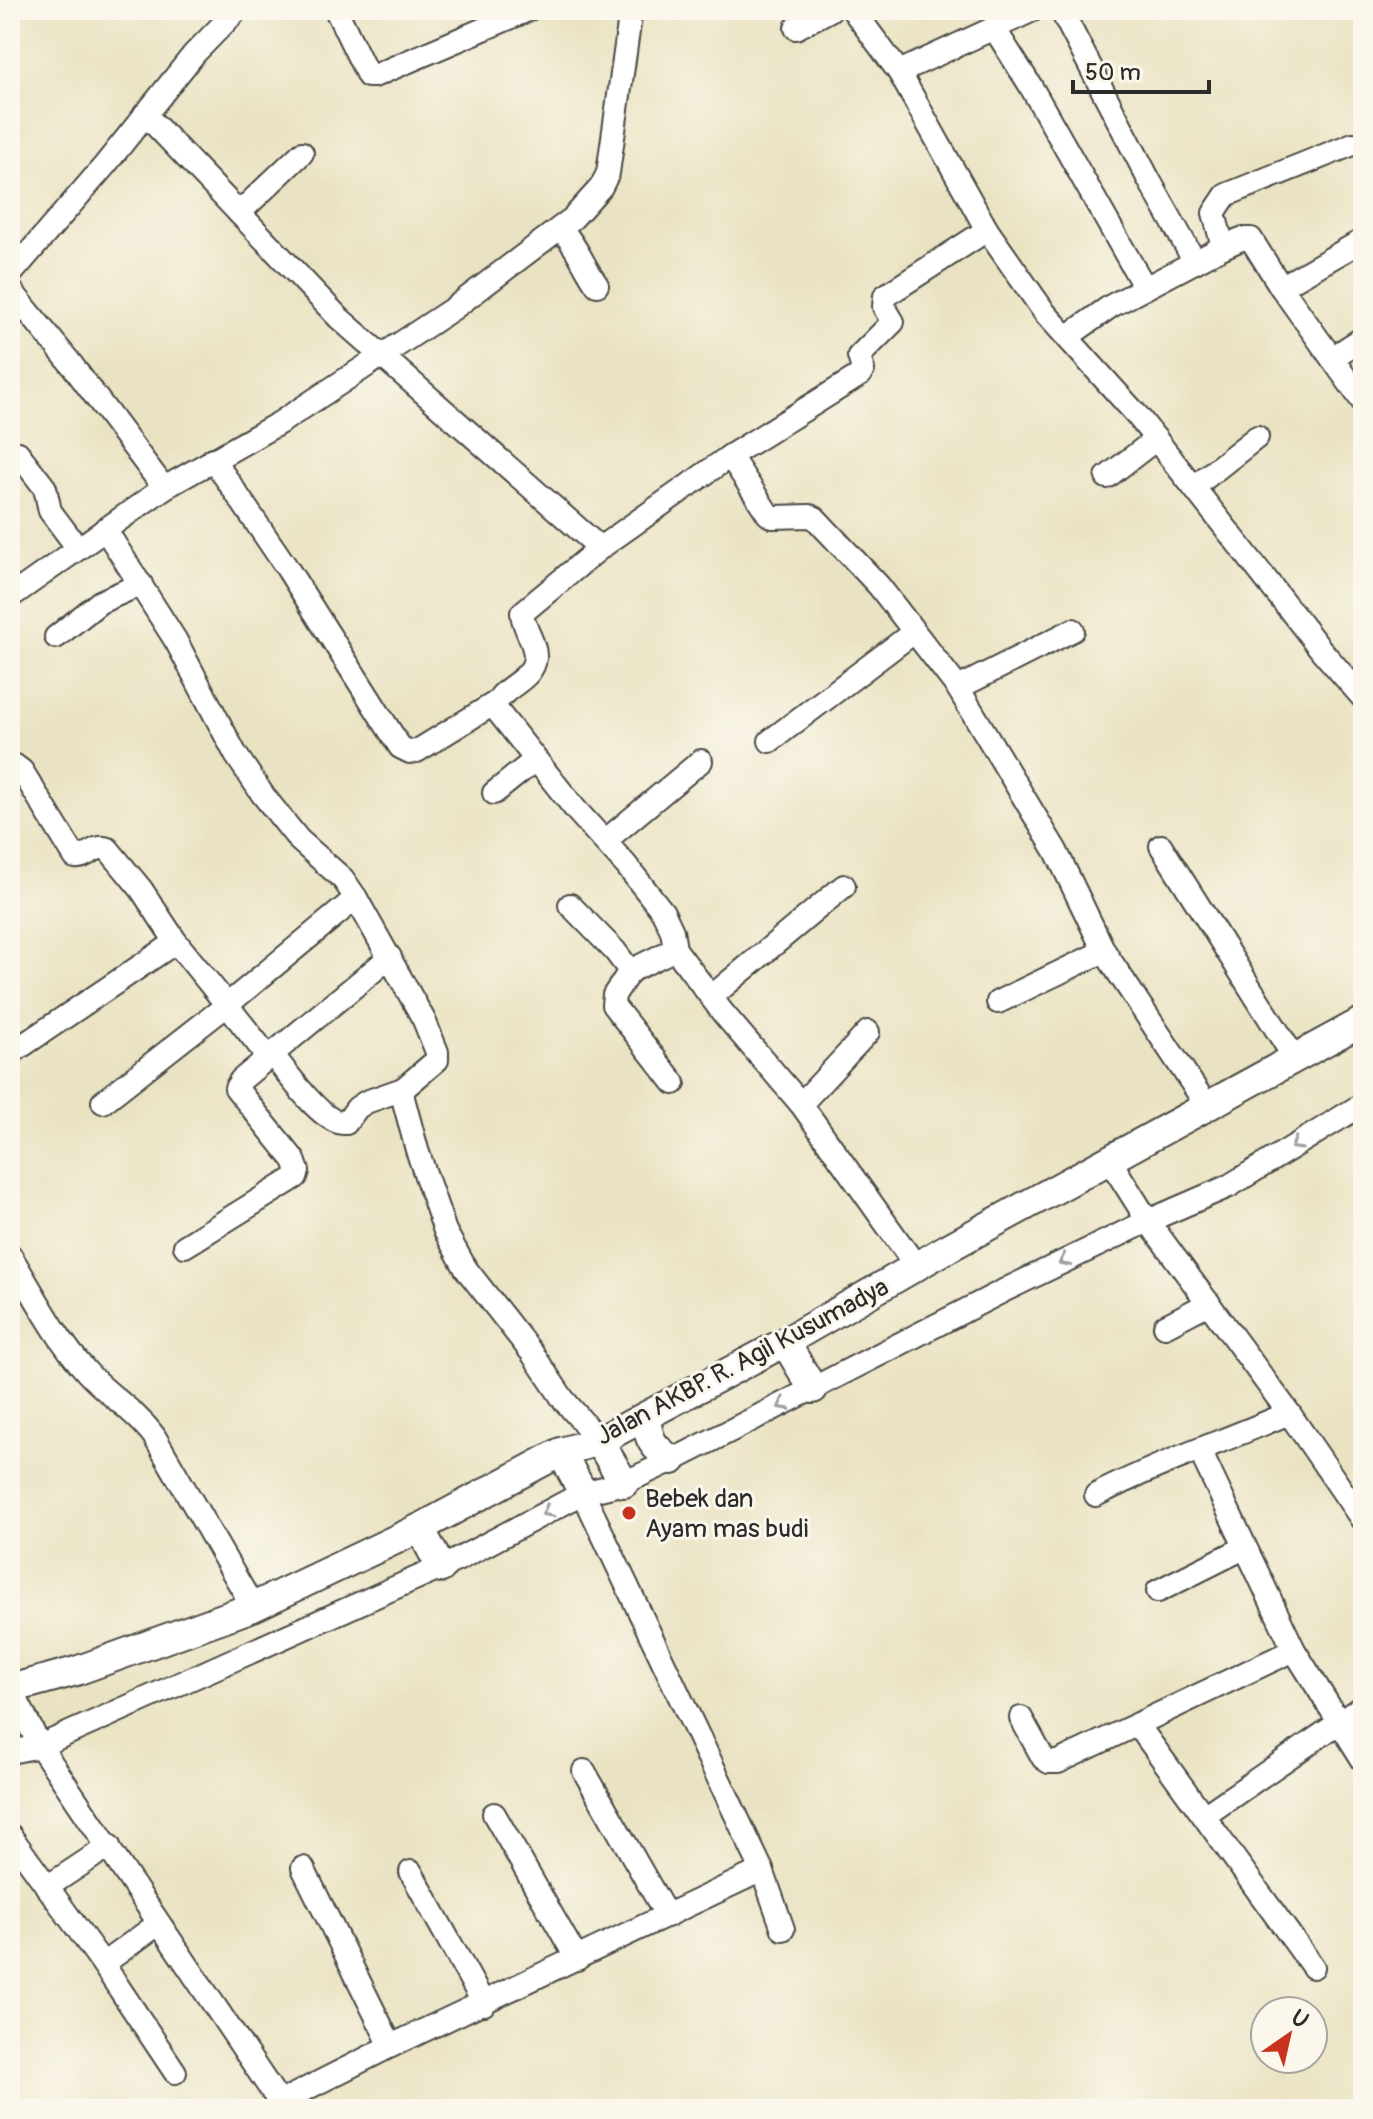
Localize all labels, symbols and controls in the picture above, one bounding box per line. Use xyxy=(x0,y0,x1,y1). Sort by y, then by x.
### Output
scale bar xyxy=(1073,44,1209,94)
text: 50 m xyxy=(1085,58,1141,87)
one-way arrow xyxy=(1290,1135,1305,1151)
one-way arrow xyxy=(1058,1252,1073,1267)
street label: Jalan AKBP. R. Agil Kusumadya xyxy=(591,1271,894,1453)
one-way arrow xyxy=(777,1396,791,1411)
place label: Bebek dan Ayam mas budi xyxy=(645,1483,808,1545)
one-way arrow xyxy=(541,1503,555,1518)
marker: Bebek dan Ayam mas budi xyxy=(620,1504,638,1522)
north arrow xyxy=(1249,1995,1329,2075)
text: U xyxy=(1286,2004,1313,2035)

